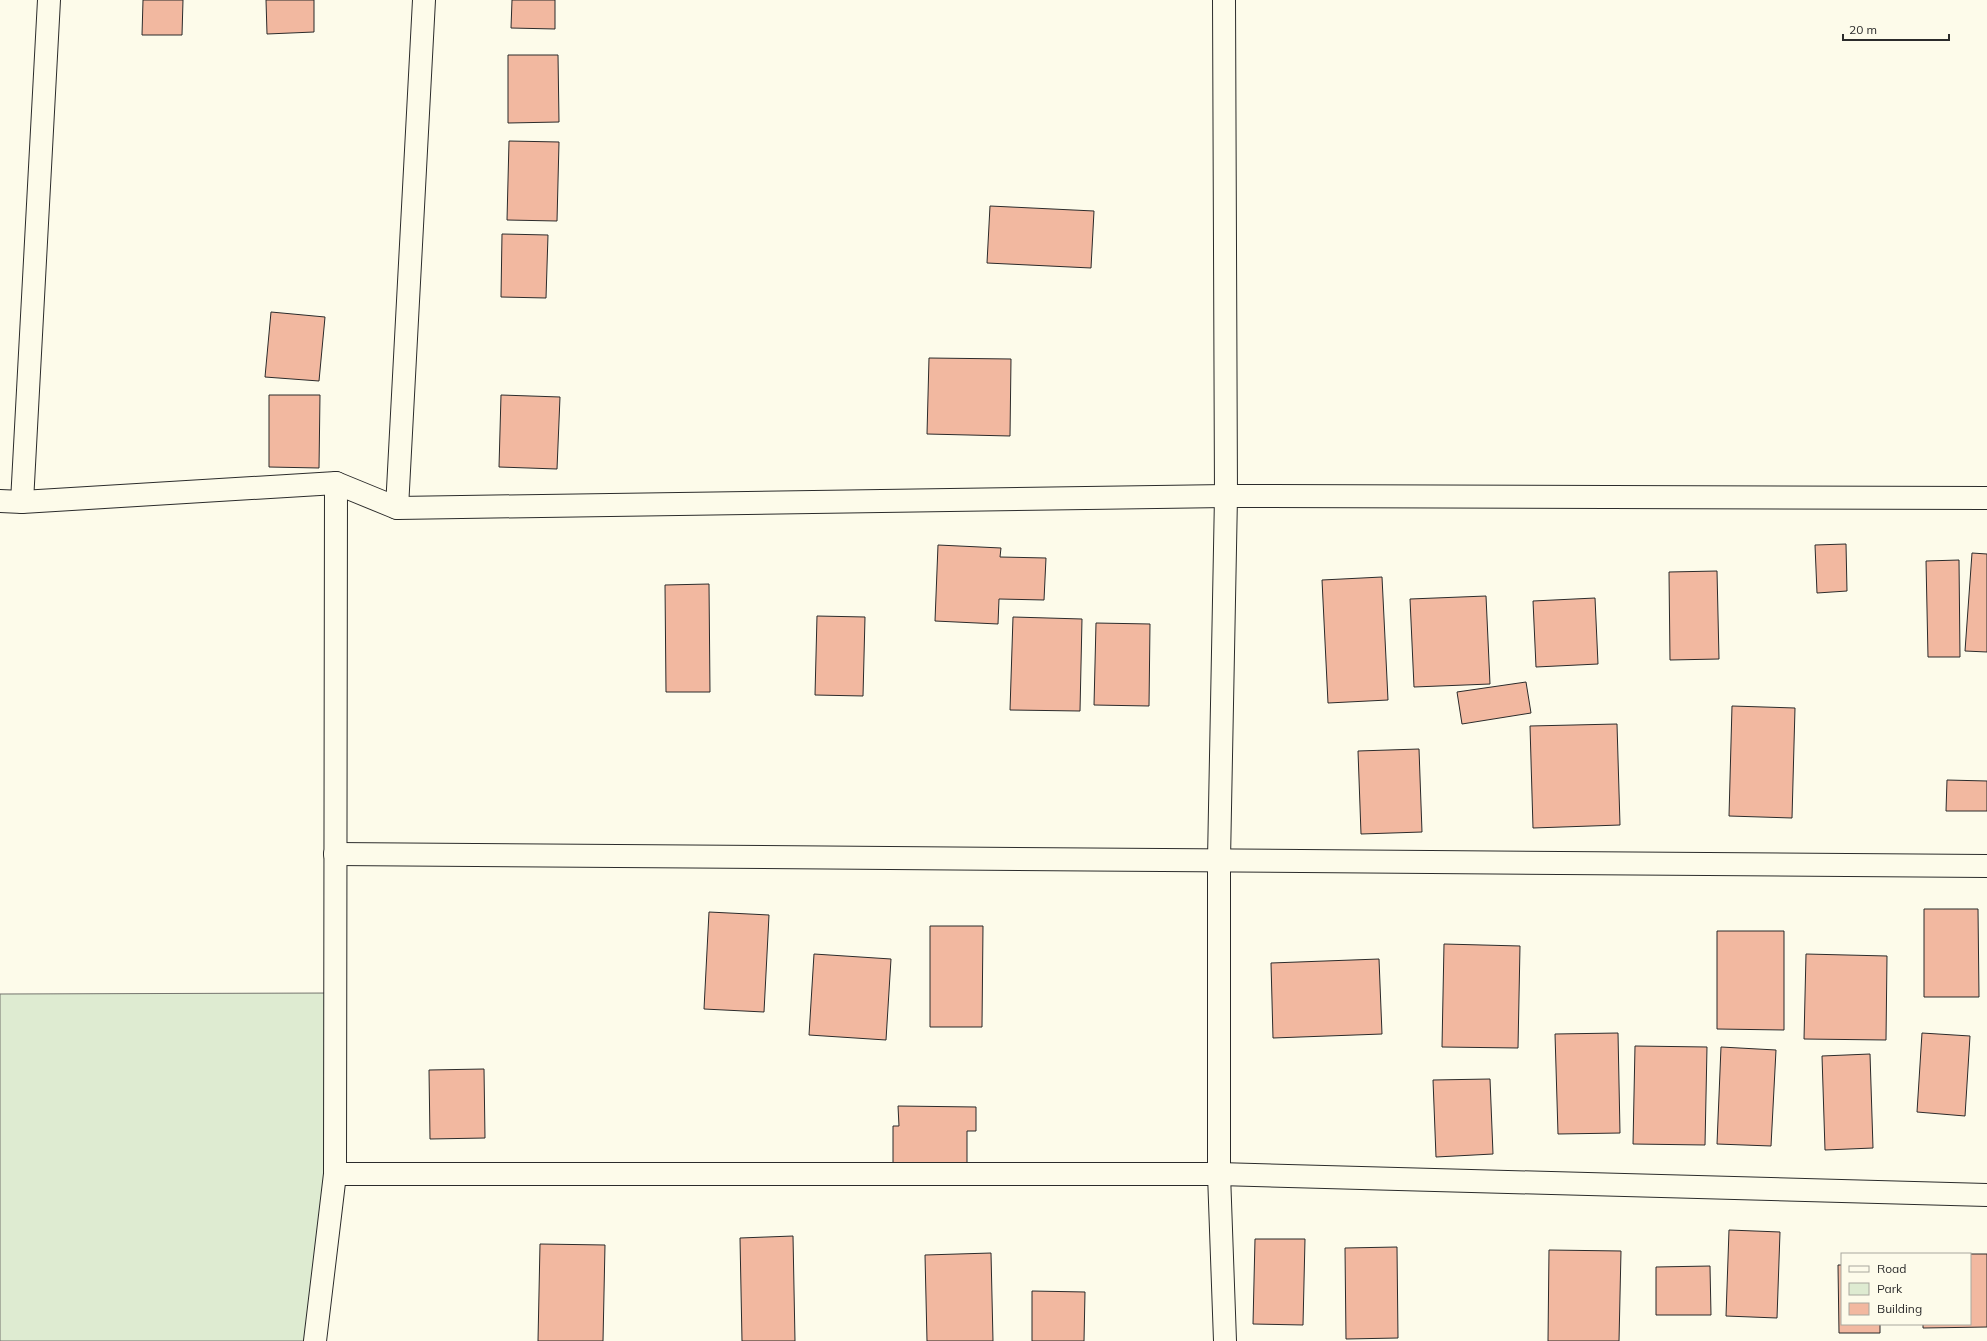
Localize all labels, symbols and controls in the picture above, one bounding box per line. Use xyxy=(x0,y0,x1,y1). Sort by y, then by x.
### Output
scale bar xyxy=(1843,16,1949,42)
text: 20 m xyxy=(1849,22,1877,37)
legend xyxy=(1841,1253,1971,1325)
text: Road xyxy=(1877,1261,1906,1276)
text: Park xyxy=(1877,1281,1903,1296)
text: Building xyxy=(1877,1301,1922,1316)

